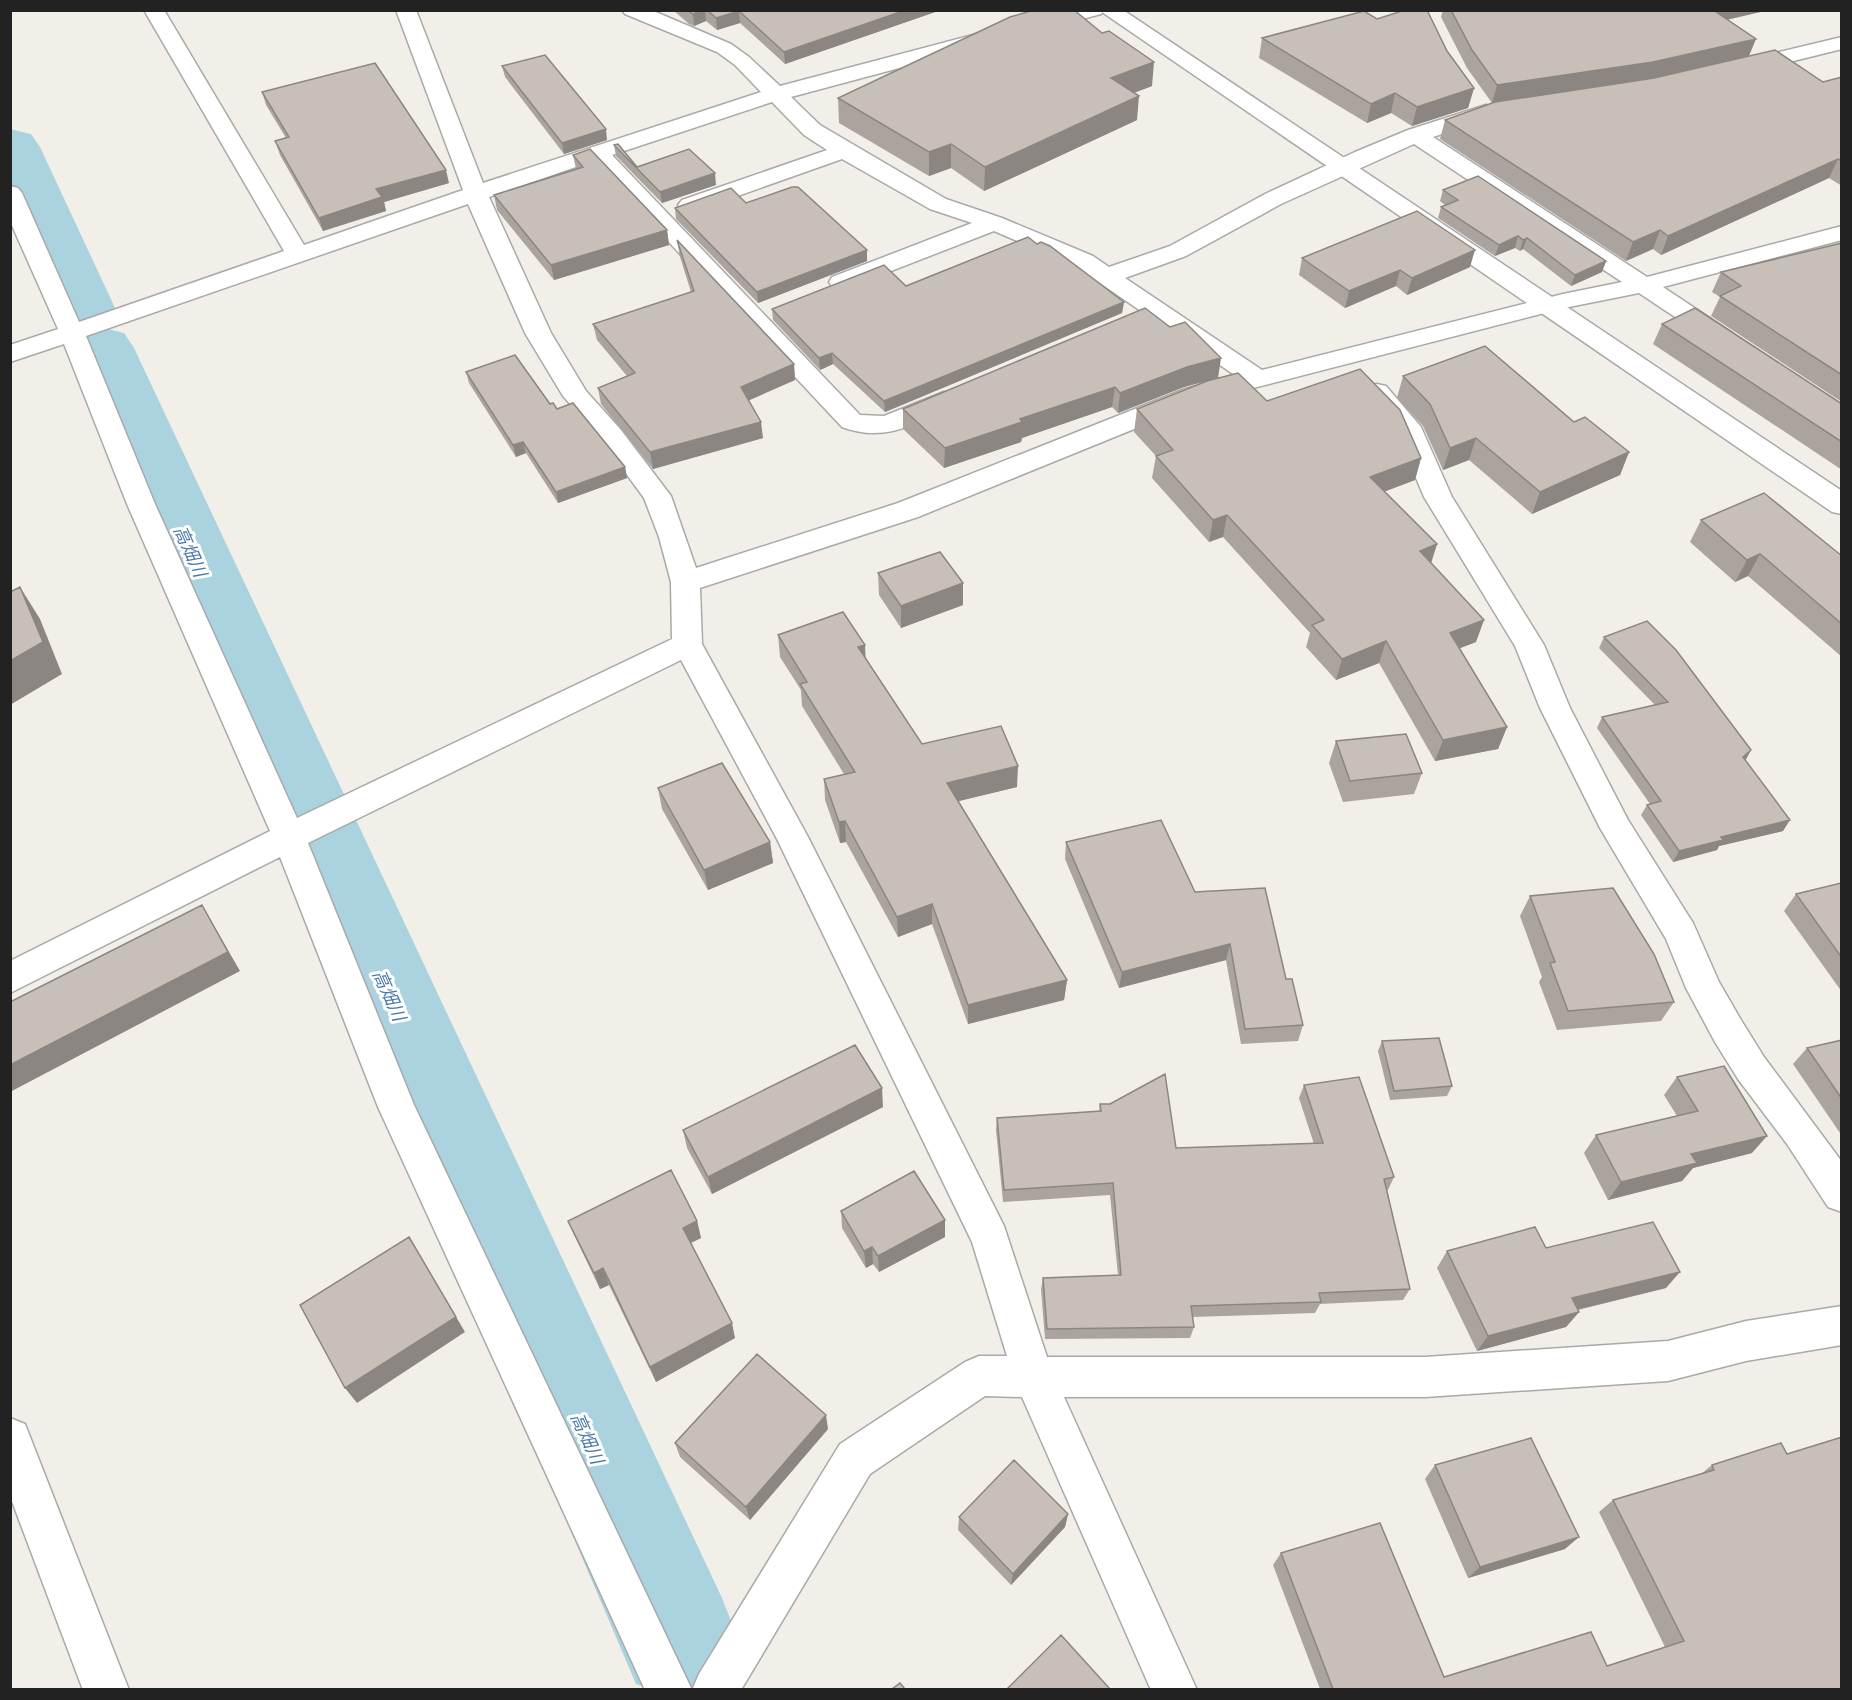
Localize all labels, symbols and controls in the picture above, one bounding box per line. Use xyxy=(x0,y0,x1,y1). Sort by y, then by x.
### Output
water label: 高畑川 xyxy=(171,522,212,582)
water label: 高畑川 xyxy=(370,966,411,1026)
water label: 高畑川 xyxy=(568,1409,609,1469)

